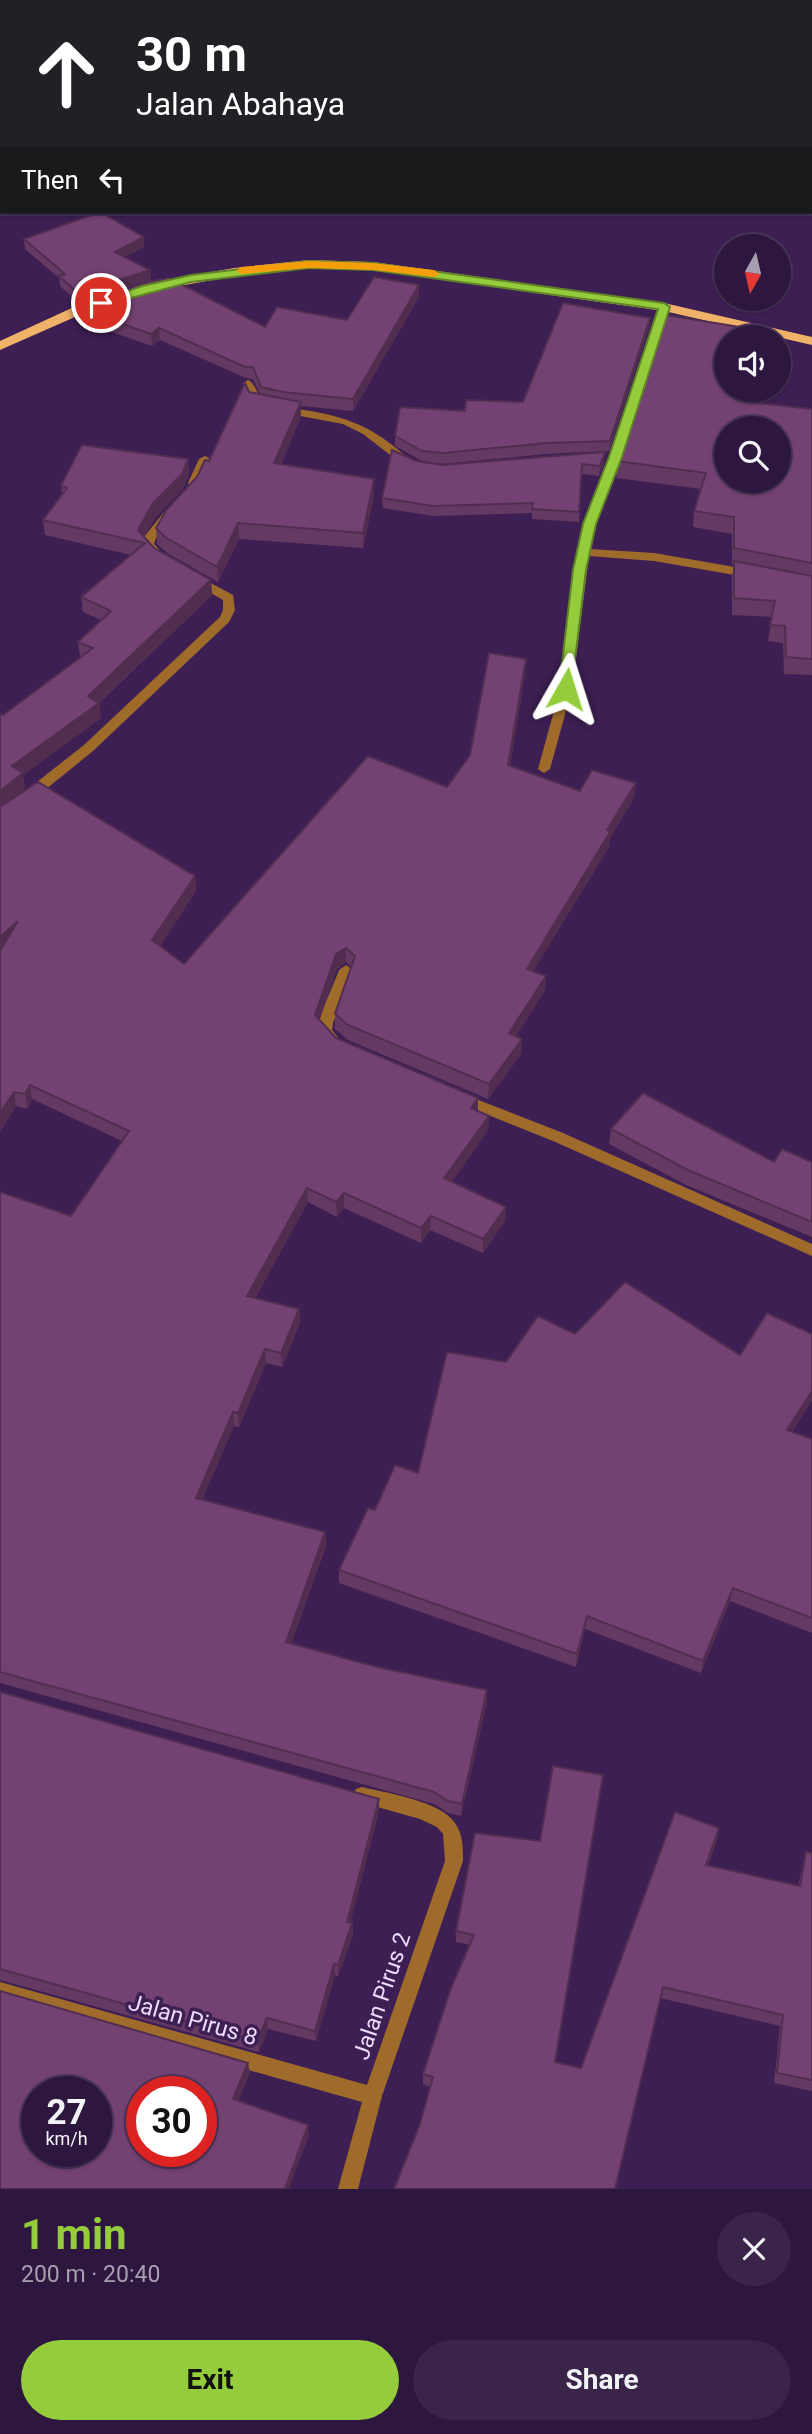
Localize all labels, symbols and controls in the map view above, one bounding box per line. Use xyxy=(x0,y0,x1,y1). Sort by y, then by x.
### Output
text: 30 m xyxy=(136,26,247,83)
icon: ahead xyxy=(21,28,112,119)
text: Jalan Abahaya xyxy=(136,85,345,123)
icon: left xyxy=(93,161,131,199)
text: Then xyxy=(21,165,79,195)
north arrow xyxy=(714,234,791,312)
map controls xyxy=(714,234,791,493)
pin xyxy=(71,273,131,333)
icon: arrive xyxy=(82,284,120,322)
button: sound xyxy=(714,325,791,402)
button: search xyxy=(714,416,791,493)
position arrow xyxy=(529,652,603,726)
street label: Jalan Pirus 2 xyxy=(348,1929,416,2063)
street label: Jalan Pirus 8 xyxy=(125,1989,261,2051)
speed limit sign: 30 xyxy=(126,2076,217,2167)
text: 27 xyxy=(46,2092,87,2133)
text: km/h xyxy=(45,2128,88,2149)
text: 1 min xyxy=(21,2210,127,2259)
button: close xyxy=(717,2212,791,2286)
text: 200 m · 20:40 xyxy=(21,2261,160,2288)
button: Exit xyxy=(21,2340,399,2420)
button: Share xyxy=(413,2340,791,2420)

